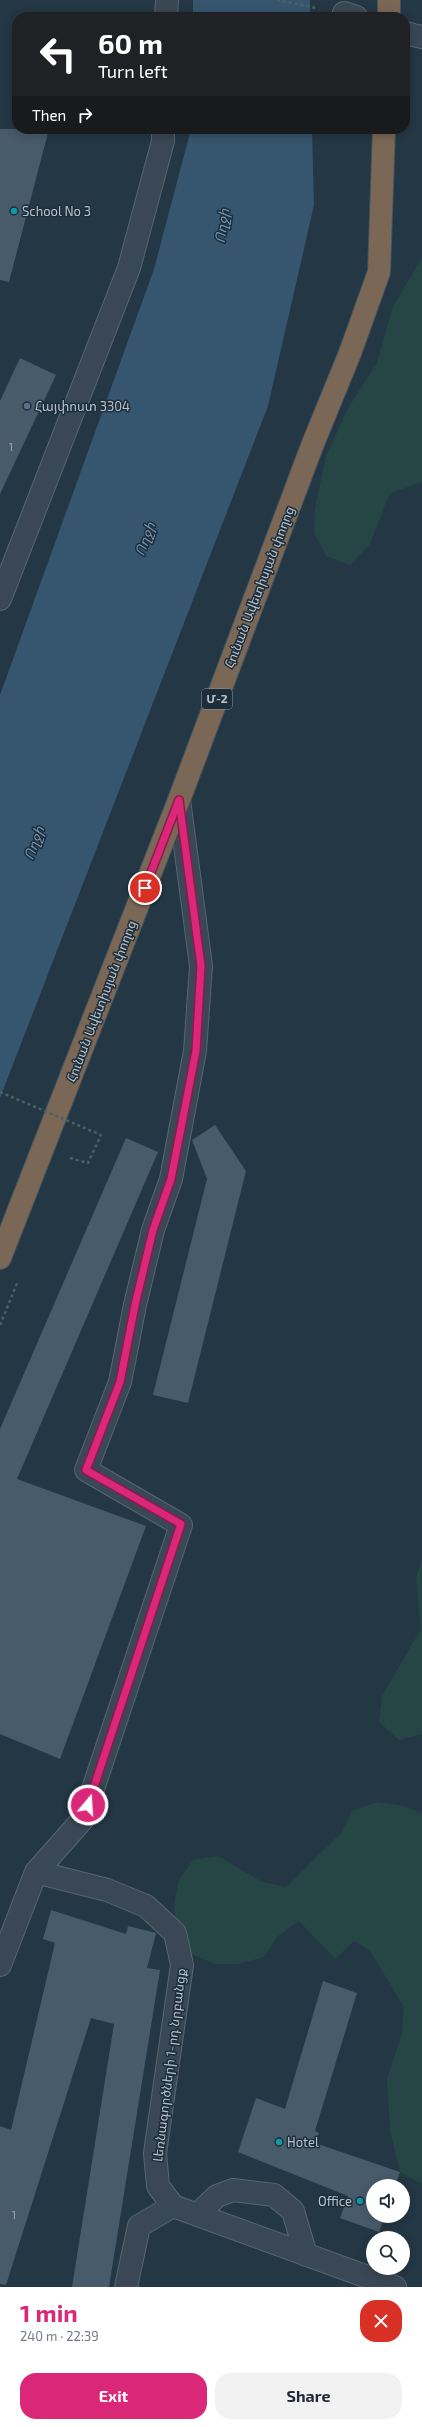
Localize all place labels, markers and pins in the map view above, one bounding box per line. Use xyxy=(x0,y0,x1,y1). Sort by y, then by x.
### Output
place label: School No 3 xyxy=(22,203,91,219)
marker: School No 3 xyxy=(9,206,19,216)
place label: Հայփոստ 3304 xyxy=(35,398,130,414)
marker: Հայփոստ 3304 xyxy=(22,401,32,411)
pin xyxy=(128,871,162,905)
place label: Hotel xyxy=(287,2134,319,2150)
marker: Hotel xyxy=(274,2137,284,2147)
place label: Office xyxy=(318,2193,352,2209)
marker: Office xyxy=(355,2196,365,2206)

